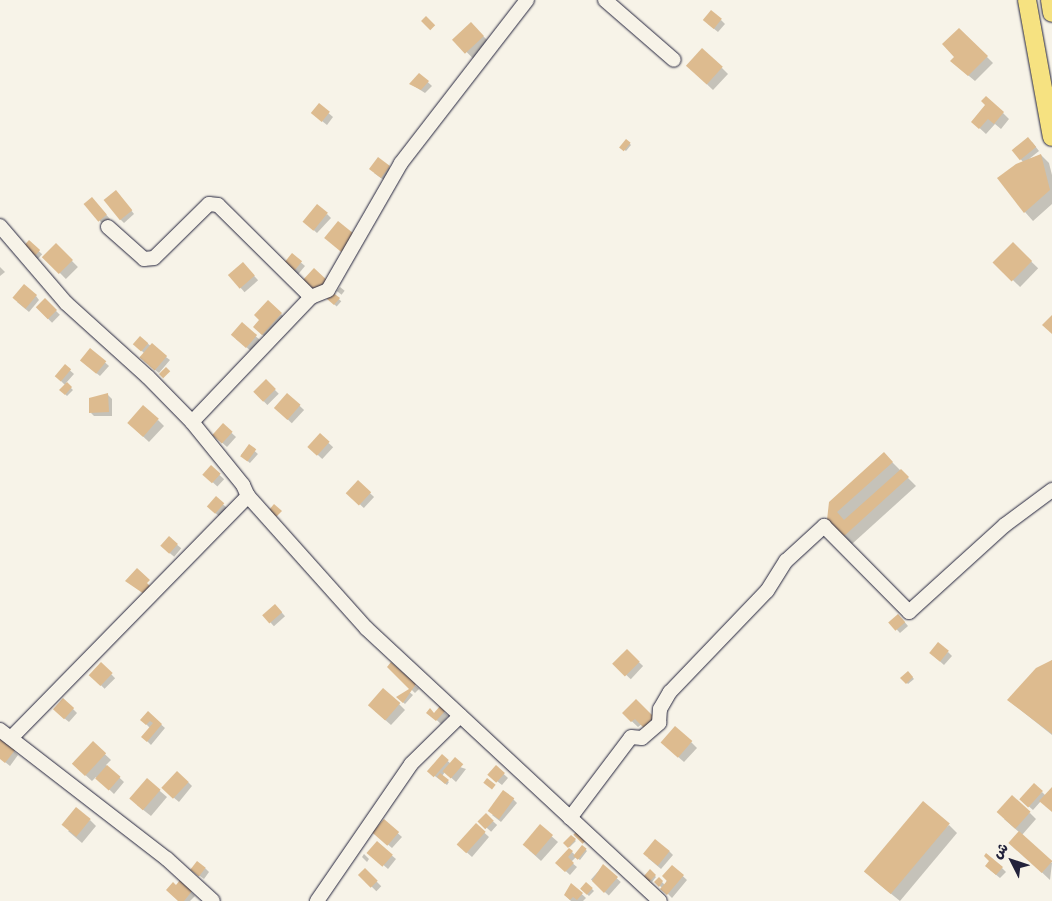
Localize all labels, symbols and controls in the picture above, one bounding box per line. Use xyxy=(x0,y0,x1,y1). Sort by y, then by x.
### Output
north arrow xyxy=(987,836,1037,886)
text: ش xyxy=(988,839,1013,864)

